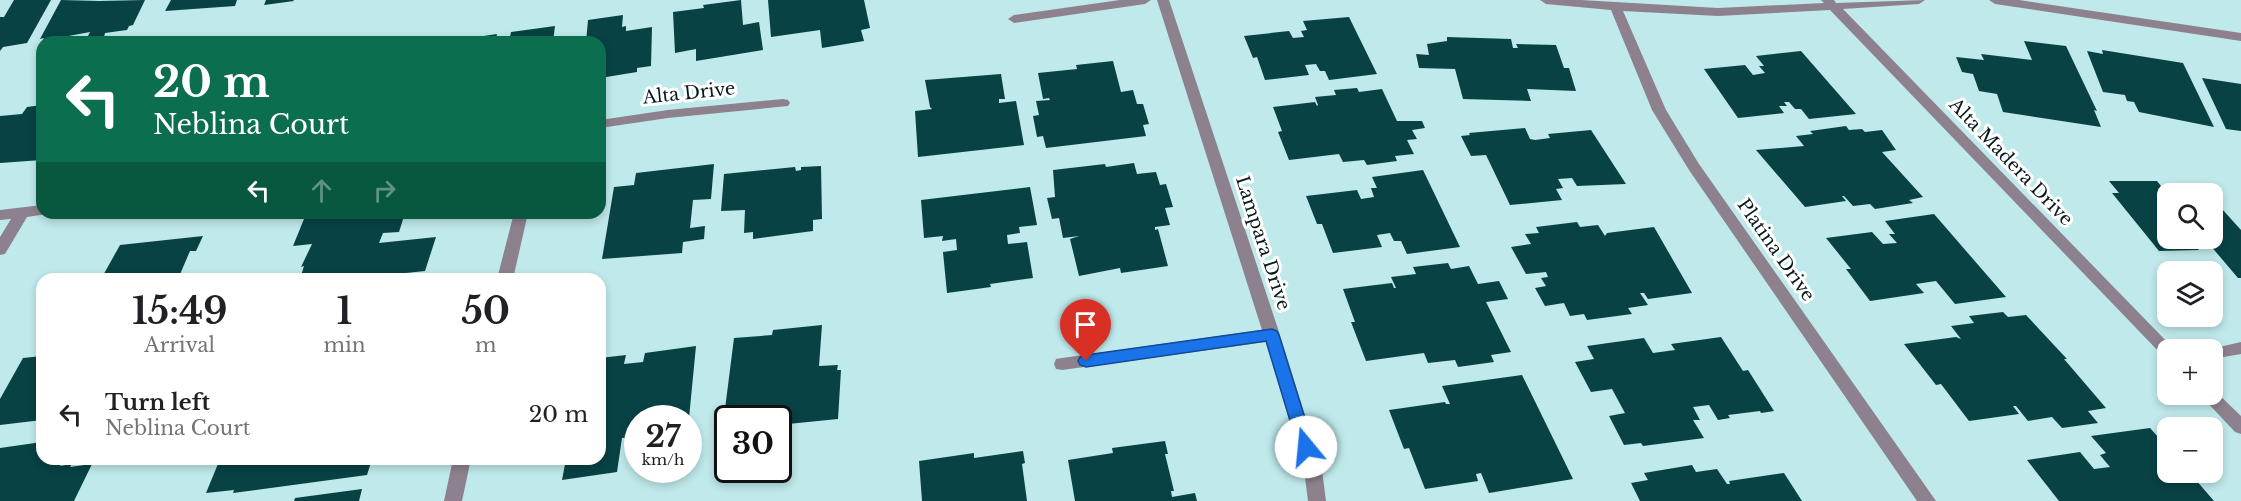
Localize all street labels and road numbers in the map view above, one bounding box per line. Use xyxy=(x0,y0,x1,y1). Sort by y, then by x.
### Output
street label: Alta Drive xyxy=(641,77,736,109)
street label: Alta Madera Drive xyxy=(1944,93,2077,230)
street label: Lampara Drive xyxy=(1231,173,1295,313)
street label: Platina Drive xyxy=(1733,195,1819,305)

